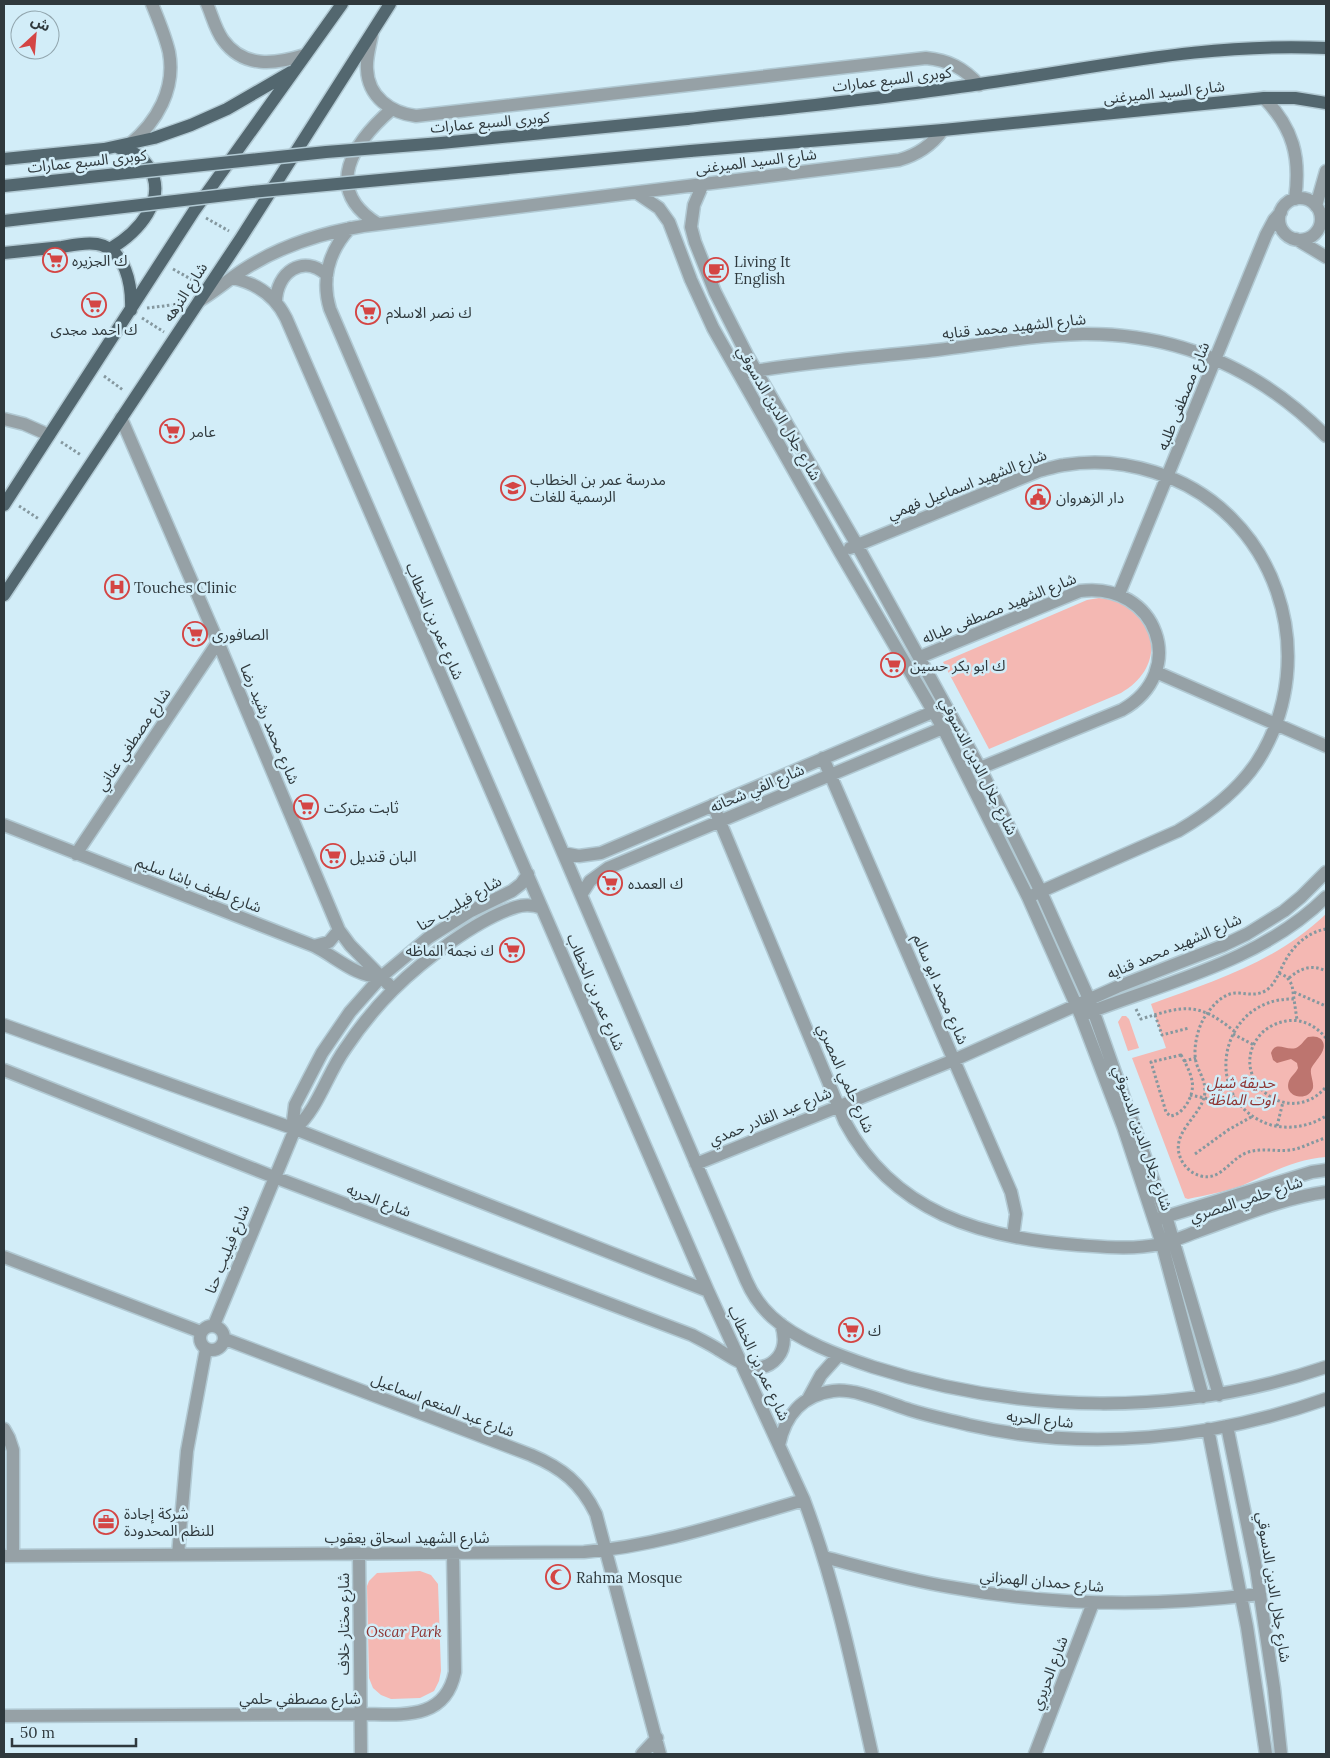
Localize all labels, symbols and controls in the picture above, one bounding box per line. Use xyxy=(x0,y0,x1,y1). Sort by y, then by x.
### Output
north arrow xyxy=(10,10,60,60)
text: ش xyxy=(28,11,53,36)
street label: كوبرى السبع عمارات xyxy=(831,62,954,99)
street label: شارع السيد الميرغنى xyxy=(1102,76,1226,111)
street label: كوبرى السبع عمارات xyxy=(429,107,552,140)
street label: شارع السيد الميرغنى xyxy=(694,144,818,181)
street label: كوبرى السبع عمارات xyxy=(26,145,149,180)
supermarket icon: ك الجزيره xyxy=(42,247,68,273)
place label: ك الجزيره xyxy=(72,251,128,270)
place label: Living It English xyxy=(734,252,791,288)
cafe icon: Living It English xyxy=(703,257,729,283)
street label: شارع النزهه xyxy=(159,259,214,327)
supermarket icon: ك احمد مجدى xyxy=(81,292,107,318)
supermarket icon: ك نصر الاسلام xyxy=(355,299,381,325)
place label: ك نصر الاسلام xyxy=(386,303,472,324)
street label: شارع الشهيد محمد قنايه xyxy=(941,309,1087,346)
place label: ك احمد مجدى xyxy=(51,320,138,339)
street label: شارع مصطفى طلبه xyxy=(1153,339,1216,454)
street label: شارع جلال الدين الدسوقي xyxy=(730,342,825,485)
supermarket icon: عامر xyxy=(159,418,185,444)
place label: عامر xyxy=(189,422,216,441)
street label: شارع الشهيد اسماعيل فهمي xyxy=(885,445,1051,526)
place label: مدرسة عمر بن الخطاب الرسمية للغات xyxy=(530,470,666,506)
school or university icon: مدرسة عمر بن الخطاب الرسمية للغات xyxy=(500,475,526,501)
public building icon: دار الزهروان xyxy=(1025,484,1051,510)
place label: دار الزهروان xyxy=(1056,488,1124,507)
street label: شارع عمر بن الخطاب xyxy=(399,560,468,684)
street label: شارع الشهيد مصطفى طباله xyxy=(919,568,1080,650)
hospital icon: Touches Clinic xyxy=(104,574,130,600)
place label: Touches Clinic xyxy=(134,578,237,597)
supermarket icon: الصافورى xyxy=(182,621,208,647)
place label: الصافورى xyxy=(212,625,269,644)
supermarket icon: ك ابو بكر حسين xyxy=(880,652,906,678)
place label: ك ابو بكر حسين xyxy=(910,656,1005,675)
street label: شارع محمد رشيد رضا xyxy=(233,661,304,788)
street label: شارع مصطفي عناني xyxy=(91,684,177,796)
street label: شارع جلال الدين الدسوقي xyxy=(933,694,1022,840)
street label: شارع الفي شحاته xyxy=(707,760,808,819)
supermarket icon: ثابت متركت xyxy=(293,794,319,820)
place label: ثابت متركت xyxy=(324,798,399,817)
supermarket icon: البان قنديل xyxy=(320,843,346,869)
place label: البان قنديل xyxy=(350,847,416,866)
street label: شارع لطيف باشا سليم xyxy=(133,851,264,919)
supermarket icon: ك العمده xyxy=(597,870,623,896)
street label: شارع فيليب حنا xyxy=(413,871,506,937)
place label: ك العمده xyxy=(628,874,683,893)
street label: شارع الشهيد محمد قنايه xyxy=(1104,909,1246,986)
street label: شارع عمر بن الخطاب xyxy=(560,931,629,1055)
street label: شارع محمد ابو سالم xyxy=(906,931,973,1049)
supermarket icon: ك نجمة الماظه xyxy=(499,937,525,963)
place label: ك نجمة الماظه xyxy=(405,941,494,960)
street label: شارع حلمي المصري xyxy=(811,1020,879,1137)
street label: شارع جلال الدين الدسوقي xyxy=(1106,1063,1177,1214)
park label: حديقة شيل اوت الماظة xyxy=(1207,1073,1276,1109)
street label: شارع عبد القادر حمدي xyxy=(706,1083,835,1152)
street label: شارع حلمي المصري xyxy=(1187,1172,1306,1229)
street label: شارع الحريه xyxy=(343,1179,414,1224)
street label: شارع فيليب حنا xyxy=(201,1202,256,1297)
street label: شارع عمر بن الخطاب xyxy=(721,1302,794,1425)
supermarket icon: ك xyxy=(838,1317,864,1343)
place label: ك xyxy=(868,1321,881,1340)
street label: شارع عبد المنعم اسماعيل xyxy=(368,1369,517,1444)
street label: شارع الحريه xyxy=(1005,1406,1075,1435)
place label: شركة إجادة للنظم المحدودة xyxy=(124,1504,214,1542)
office icon: شركة إجادة للنظم المحدودة xyxy=(93,1509,119,1535)
street label: شارع جلال الدين الدسوقي xyxy=(1250,1510,1295,1664)
street label: شارع الشهيد اسحاق يعقوب xyxy=(324,1528,490,1550)
mosque icon: Rahma Mosque xyxy=(545,1564,571,1590)
street label: شارع حمدان الهمزاني xyxy=(979,1566,1105,1599)
place label: Rahma Mosque xyxy=(576,1568,682,1587)
street label: شارع مختار خلاف xyxy=(334,1572,356,1675)
park label: Oscar Park xyxy=(366,1622,442,1641)
street label: شارع الحريري xyxy=(1026,1633,1075,1714)
street label: شارع مصطفي حلمي xyxy=(239,1689,361,1711)
scale bar xyxy=(12,1716,136,1748)
text: 50 m xyxy=(20,1723,55,1742)

